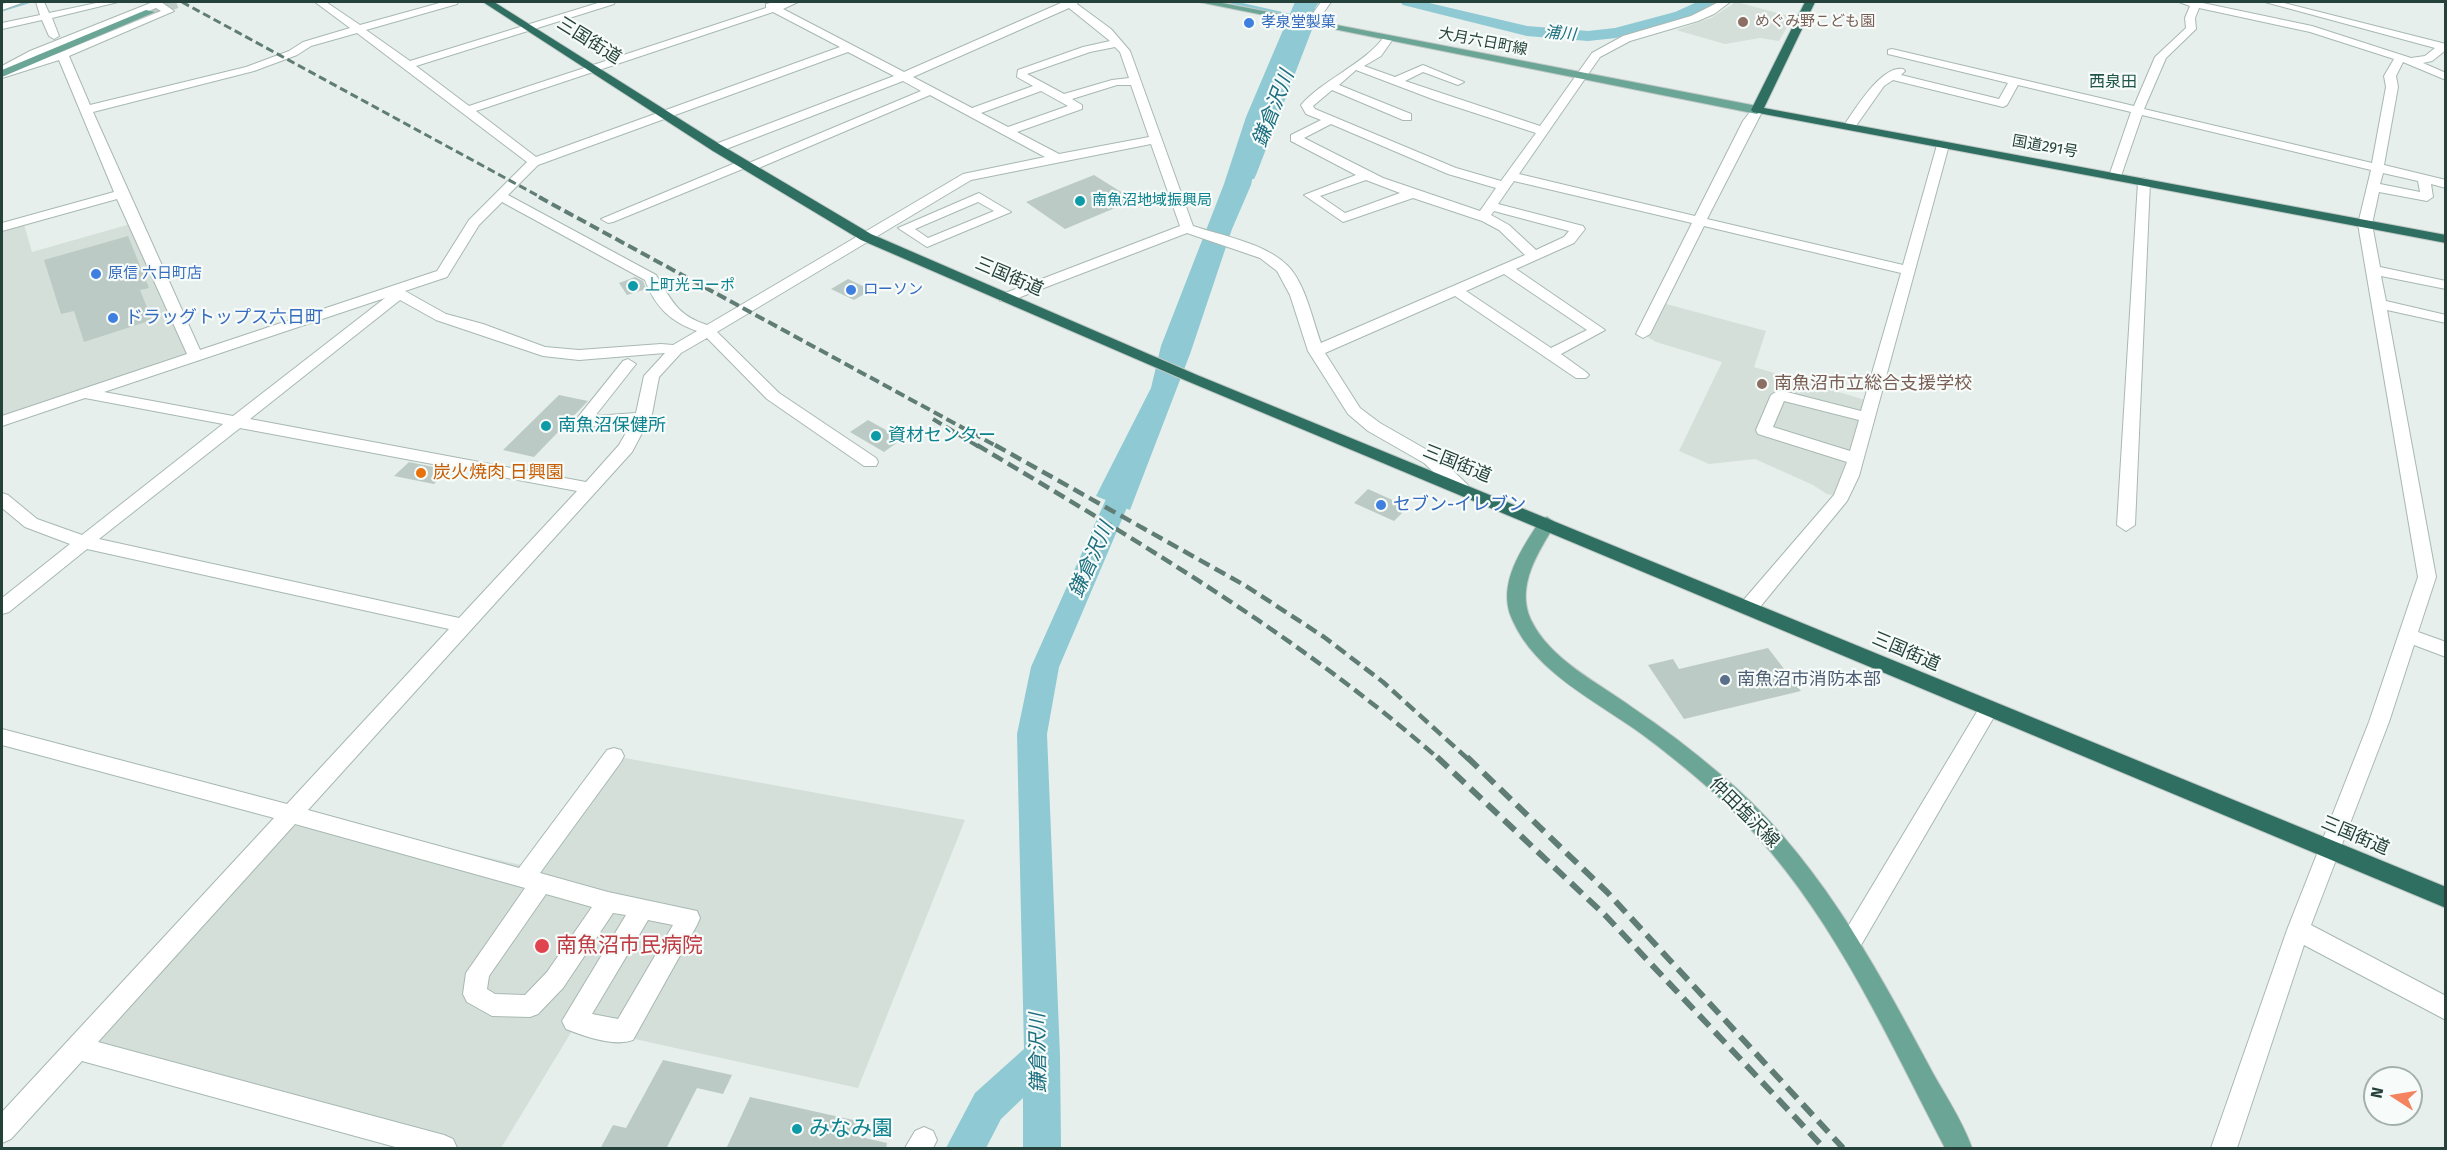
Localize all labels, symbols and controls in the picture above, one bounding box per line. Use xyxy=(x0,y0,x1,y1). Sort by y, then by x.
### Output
street label: 三国街道 xyxy=(553,13,625,69)
place label: めぐみ野こども園 xyxy=(1755,13,1875,31)
place label: 孝泉堂製菓 xyxy=(1261,14,1336,32)
marker: めぐみ野こども園 xyxy=(1736,15,1750,29)
marker: 孝泉堂製菓 xyxy=(1242,16,1256,30)
water label: 浦川 xyxy=(1543,23,1577,45)
street label: 大月六日町線 xyxy=(1437,25,1529,59)
water label: 鎌倉沢川 xyxy=(1248,67,1300,151)
district label: 西泉田 xyxy=(2089,73,2137,93)
street label: 国道291号 xyxy=(2011,132,2079,162)
place label: 南魚沼地域振興局 xyxy=(1092,192,1212,210)
marker: 南魚沼地域振興局 xyxy=(1073,194,1087,208)
street label: 三国街道 xyxy=(972,253,1046,301)
place label: 原信 六日町店 xyxy=(108,265,202,283)
marker: 原信 六日町店 xyxy=(89,267,103,281)
place label: 上町光コーポ xyxy=(645,277,735,295)
marker: 上町光コーポ xyxy=(626,279,640,293)
place label: ローソン xyxy=(863,281,923,299)
marker: ローソン xyxy=(844,283,858,297)
place label: ドラッグトップス六日町 xyxy=(125,307,323,329)
marker: ドラッグトップス六日町 xyxy=(106,311,120,325)
place label: 南魚沼市立総合支援学校 xyxy=(1774,373,1972,395)
marker: 南魚沼市立総合支援学校 xyxy=(1755,377,1769,391)
place label: 南魚沼保健所 xyxy=(558,415,666,437)
marker: 南魚沼保健所 xyxy=(539,419,553,433)
place label: 資材センター xyxy=(888,425,996,447)
marker: 資材センター xyxy=(869,429,883,443)
street label: 三国街道 xyxy=(1420,441,1494,487)
place label: 炭火焼肉 日興園 xyxy=(433,462,564,484)
marker: 炭火焼肉 日興園 xyxy=(414,466,428,480)
place label: セブン-イレブン xyxy=(1393,494,1526,516)
marker: セブン-イレブン xyxy=(1374,498,1388,512)
water label: 鎌倉沢川 xyxy=(1065,519,1119,601)
street label: 三国街道 xyxy=(1869,628,1943,676)
place label: 南魚沼市消防本部 xyxy=(1737,669,1881,691)
marker: 南魚沼市消防本部 xyxy=(1718,673,1732,687)
street label: 仲田塩沢線 xyxy=(1705,774,1783,852)
street label: 三国街道 xyxy=(2318,812,2392,860)
place label: 南魚沼市民病院 xyxy=(556,933,703,959)
marker: 南魚沼市民病院 xyxy=(533,937,551,955)
water label: 鎌倉沢川 xyxy=(1026,1013,1052,1093)
north arrow xyxy=(2363,1066,2423,1126)
text: N xyxy=(2366,1085,2387,1100)
place label: みなみ園 xyxy=(809,1116,893,1142)
marker: みなみ園 xyxy=(790,1122,804,1136)

